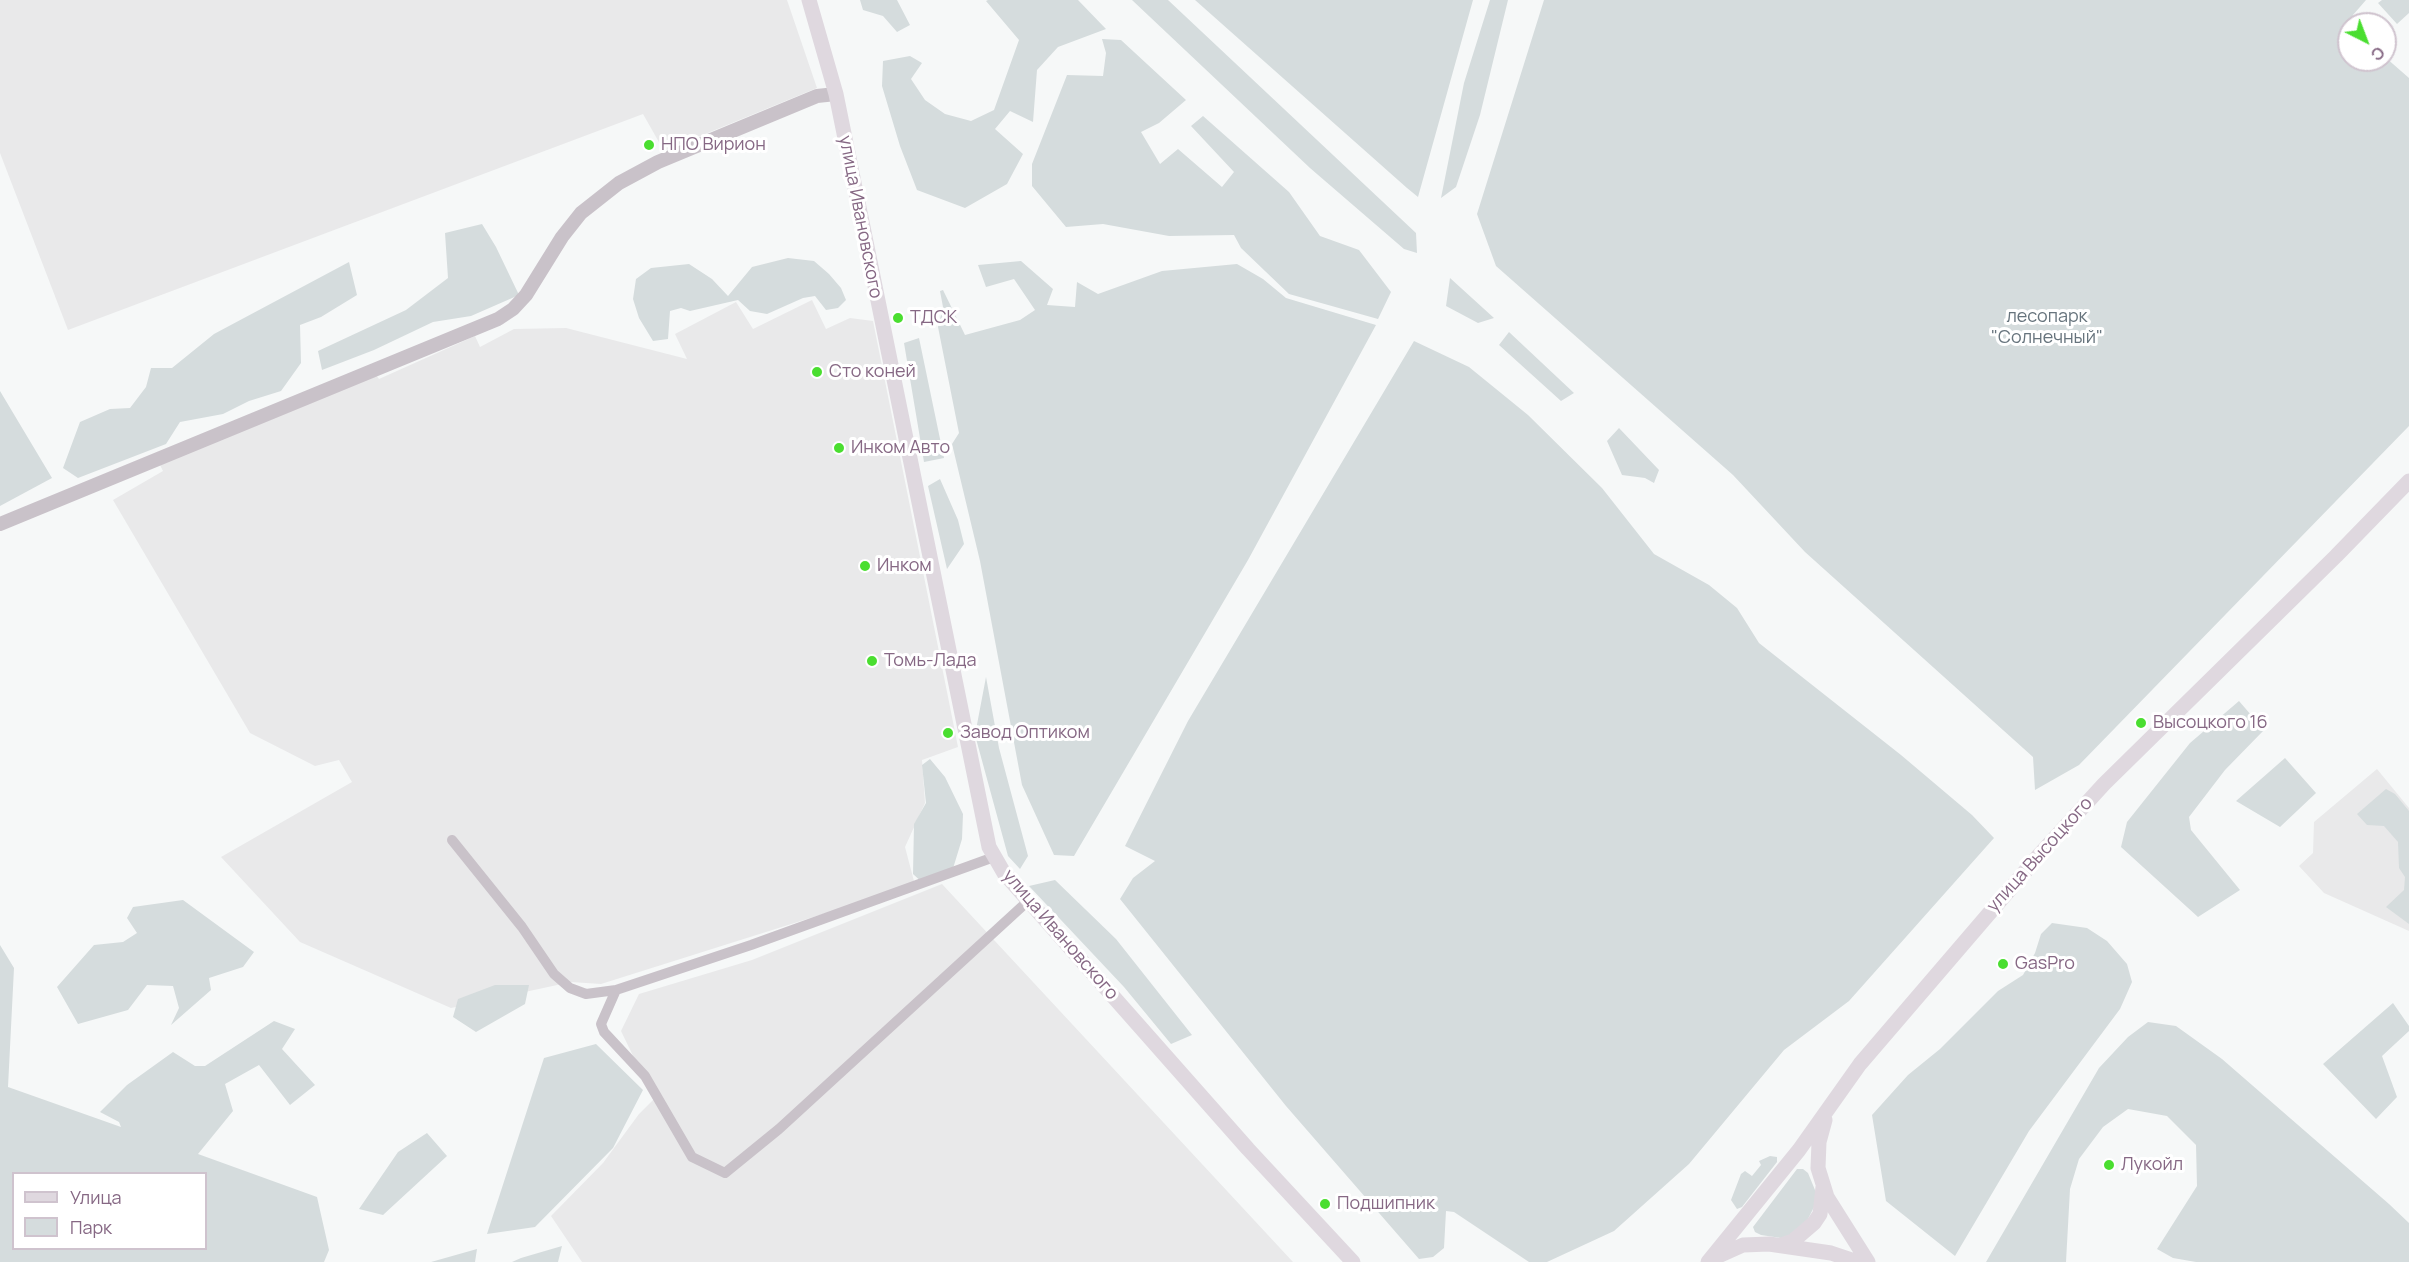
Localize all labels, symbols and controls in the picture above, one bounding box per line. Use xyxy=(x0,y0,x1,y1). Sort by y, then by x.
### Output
north arrow xyxy=(2337,12,2397,72)
text: С xyxy=(2366,42,2389,66)
place label: НПО Вирион xyxy=(661,134,766,156)
street label: улица Ивановского xyxy=(834,134,886,300)
marker: НПО Вирион xyxy=(642,138,656,152)
park label: лесопарк "Солнечный" xyxy=(1991,306,2103,348)
place label: ТДСК xyxy=(910,307,957,329)
marker: ТДСК xyxy=(891,311,905,325)
place label: Сто коней xyxy=(829,361,916,383)
marker: Сто коней xyxy=(810,365,824,379)
place label: Инком Авто xyxy=(851,437,950,459)
marker: Инком Авто xyxy=(832,441,846,455)
place label: Инком xyxy=(877,555,932,577)
marker: Инком xyxy=(858,559,872,573)
place label: Томь-Лада xyxy=(884,650,977,672)
marker: Томь-Лада xyxy=(865,654,879,668)
place label: Высоцкого 16 xyxy=(2153,712,2268,734)
marker: Высоцкого 16 xyxy=(2134,716,2148,730)
place label: Завод Оптиком xyxy=(960,722,1090,744)
marker: Завод Оптиком xyxy=(941,726,955,740)
street label: улица Высоцкого xyxy=(1983,793,2097,917)
street label: улица Ивановского xyxy=(998,865,1122,1005)
place label: GasPro xyxy=(2015,953,2075,975)
marker: GasPro xyxy=(1996,957,2010,971)
place label: Лукойл xyxy=(2121,1154,2183,1176)
marker: Лукойл xyxy=(2102,1158,2116,1172)
legend xyxy=(12,1172,207,1250)
text: Улица xyxy=(70,1185,122,1209)
place label: Подшипник xyxy=(1337,1193,1435,1215)
marker: Подшипник xyxy=(1318,1197,1332,1211)
text: Парк xyxy=(70,1215,112,1239)

